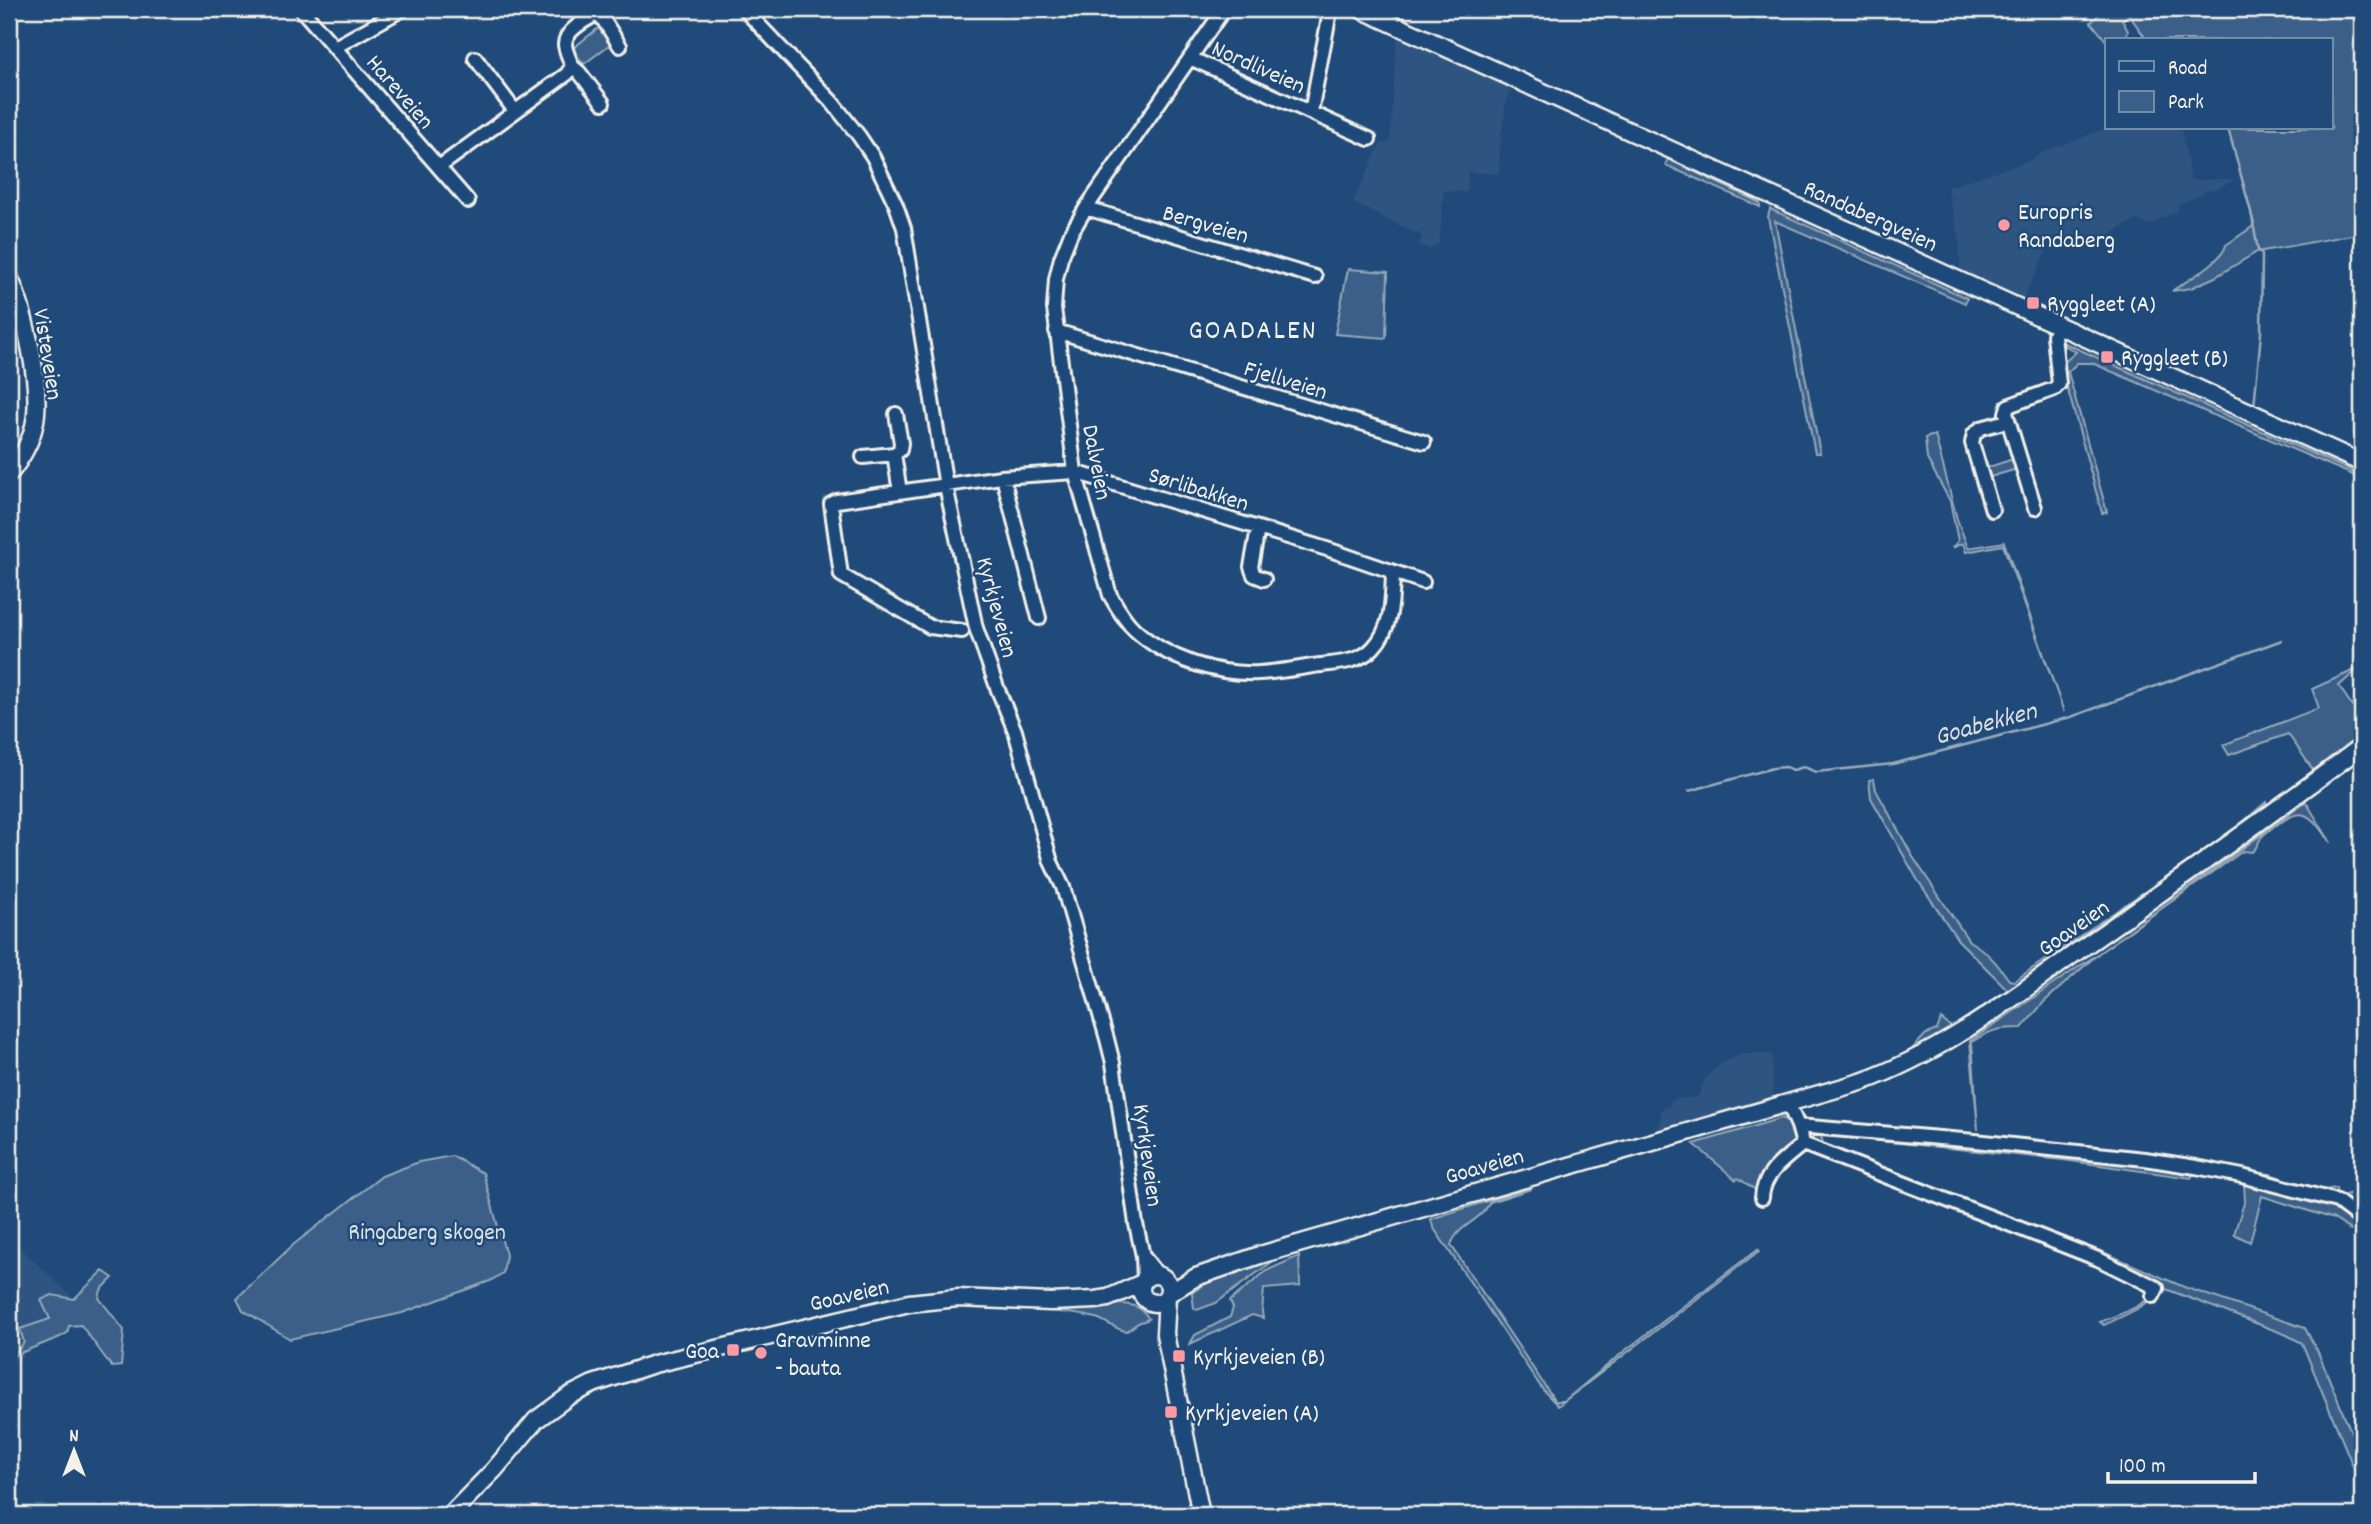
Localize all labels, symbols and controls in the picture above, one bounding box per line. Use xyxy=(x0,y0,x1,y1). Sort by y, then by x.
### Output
street label: Nordliveien xyxy=(1205,33,1310,104)
legend xyxy=(2105,38,2332,130)
street label: Hareveien xyxy=(357,48,441,138)
text: Road xyxy=(2168,55,2207,85)
text: Park xyxy=(2168,89,2204,119)
street label: Randabergveien xyxy=(1797,173,1942,262)
street label: Bergveien xyxy=(1158,197,1252,254)
place label: Europris Randaberg xyxy=(2018,197,2115,259)
marker: Europris Randaberg xyxy=(1996,217,2012,233)
place label: Ryggleet (A) xyxy=(2047,289,2156,323)
marker: Ryggleet (A) xyxy=(2025,295,2041,311)
street label: Visteveien xyxy=(22,306,70,403)
district label: GOADALEN xyxy=(1188,313,1318,353)
place label: Ryggleet (B) xyxy=(2121,343,2228,377)
marker: Ryggleet (B) xyxy=(2099,349,2115,365)
street label: Fjellveien xyxy=(1239,353,1331,411)
street label: Dalveien xyxy=(1071,422,1119,503)
street label: Sørlibakken xyxy=(1144,460,1252,522)
street label: Kyrkjeveien xyxy=(965,554,1025,662)
water label: Goabekken xyxy=(1931,694,2042,757)
street label: Goaveien xyxy=(2032,892,2118,967)
street label: Kyrkjeveien xyxy=(1122,1102,1170,1209)
street label: Goaveien xyxy=(1441,1140,1528,1195)
park label: Ringaberg skogen xyxy=(348,1217,506,1251)
street label: Goaveien xyxy=(807,1271,893,1323)
place label: Gravminne - bauta xyxy=(775,1325,871,1387)
place label: Goa xyxy=(685,1336,720,1370)
marker: Goa xyxy=(725,1342,741,1358)
place label: Kyrkjeveien (B) xyxy=(1193,1342,1325,1376)
marker: Gravminne - bauta xyxy=(753,1345,769,1361)
marker: Kyrkjeveien (B) xyxy=(1171,1348,1187,1364)
place label: Kyrkjeveien (A) xyxy=(1185,1398,1319,1432)
marker: Kyrkjeveien (A) xyxy=(1163,1404,1179,1420)
north arrow xyxy=(38,1416,108,1486)
text: N xyxy=(69,1424,79,1451)
scale bar xyxy=(2108,1440,2256,1484)
text: 100 m xyxy=(2119,1453,2166,1483)

